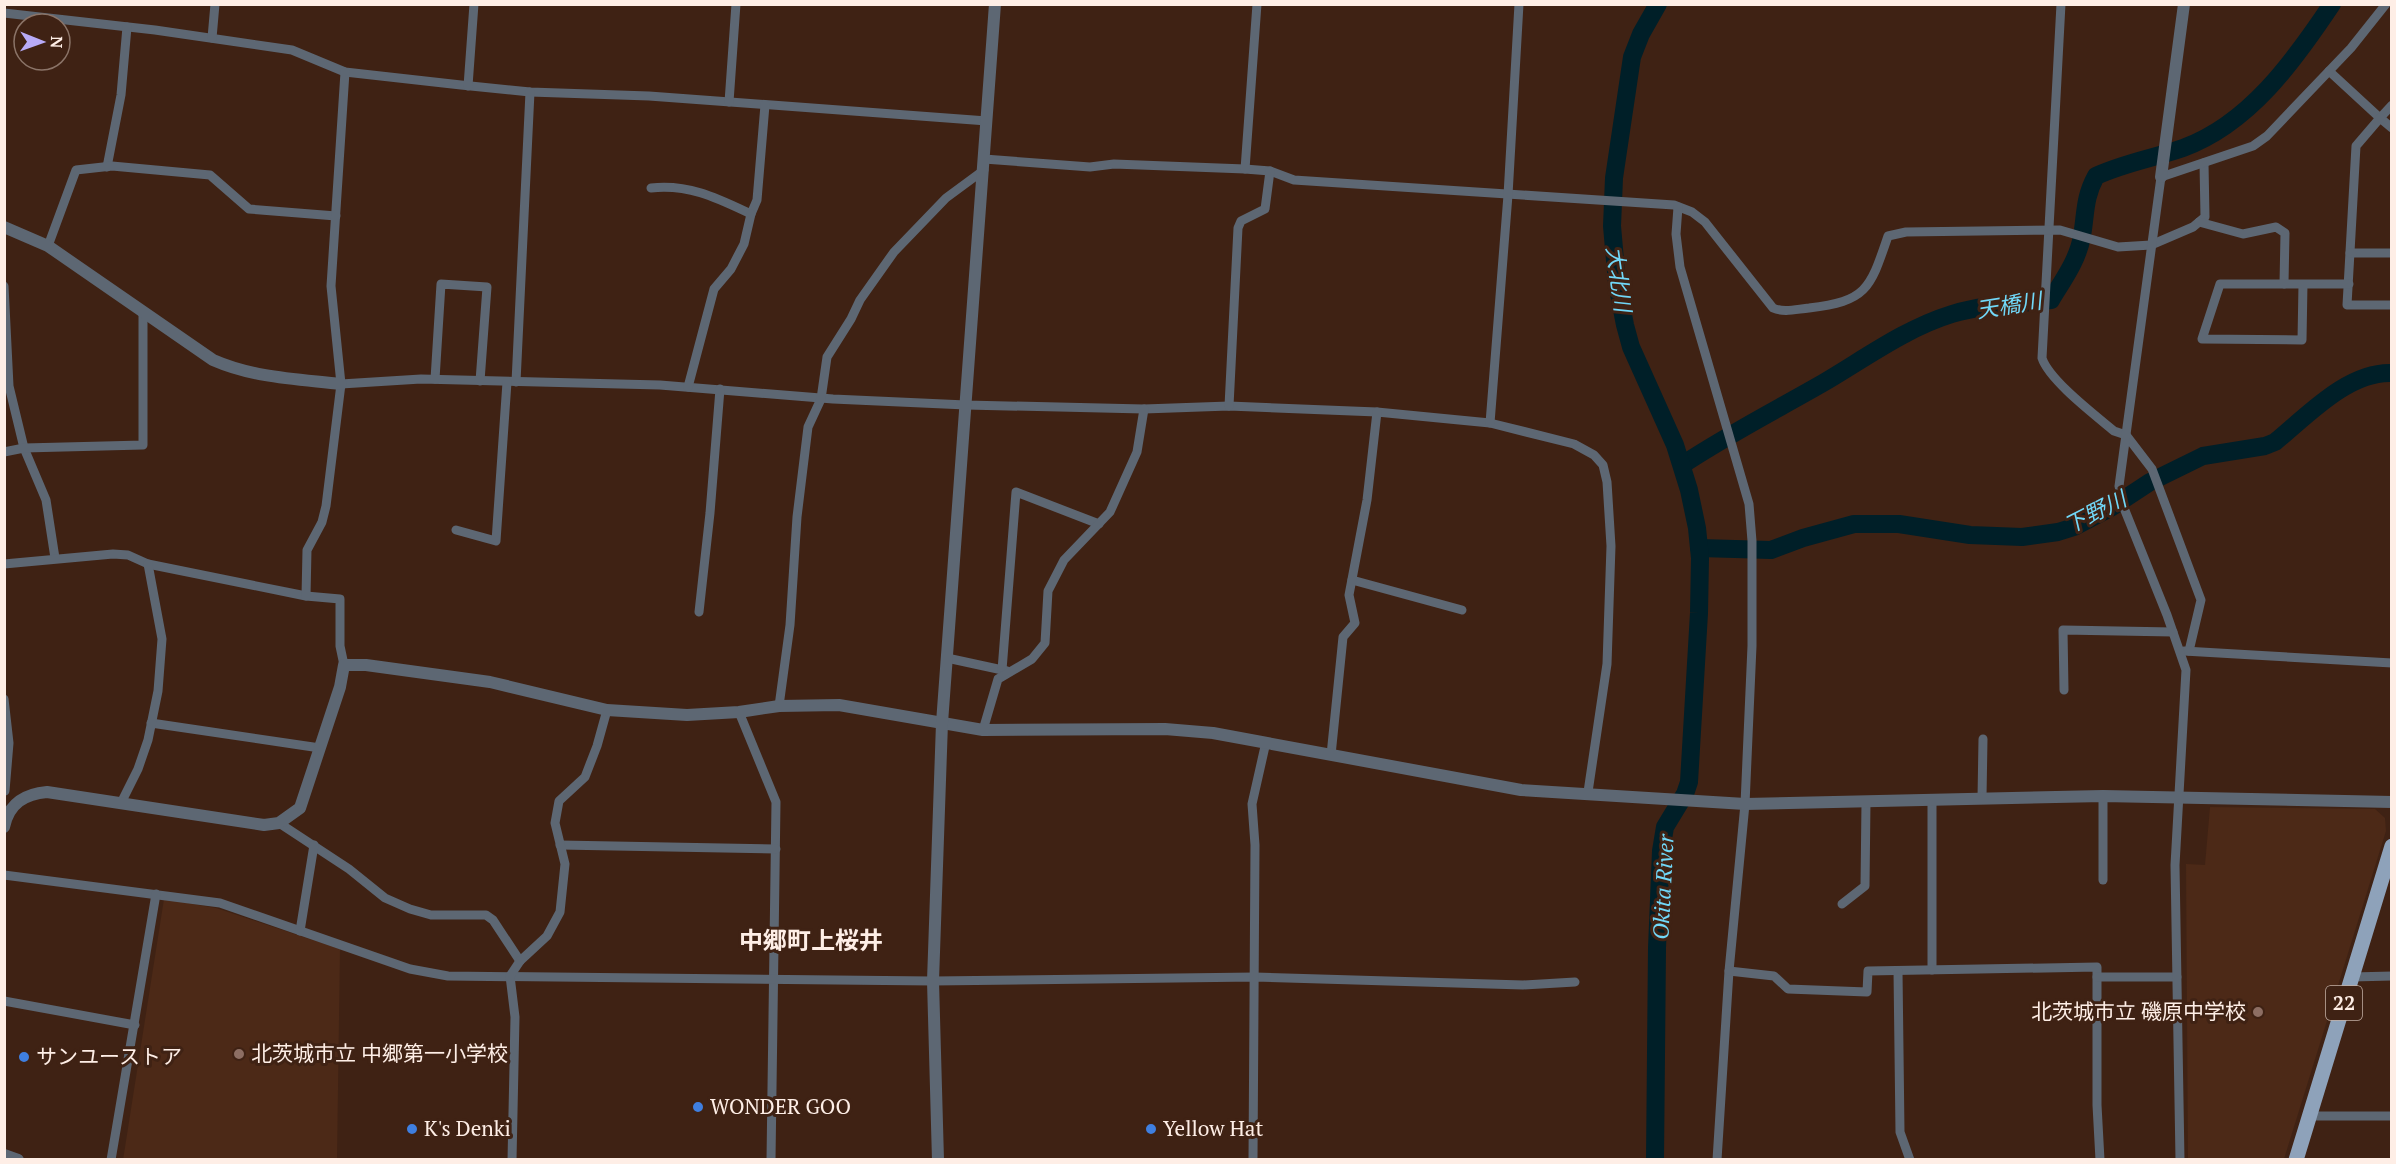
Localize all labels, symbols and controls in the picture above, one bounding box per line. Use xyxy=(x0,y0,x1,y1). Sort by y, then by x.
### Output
north arrow xyxy=(12,12,72,72)
text: N xyxy=(46,36,68,49)
water label: 大北川 xyxy=(1601,244,1639,316)
water label: 天橋川 xyxy=(1974,285,2046,324)
water label: 下野川 xyxy=(2059,483,2133,539)
water label: Okita River xyxy=(1645,832,1680,940)
district label: 中郷町上桜井 xyxy=(739,924,883,956)
road number: 22 xyxy=(2326,986,2362,1020)
place label: 北茨城市立 磯原中学校 xyxy=(2031,997,2246,1025)
marker: 北茨城市立 磯原中学校 xyxy=(2251,1005,2265,1019)
place label: 北茨城市立 中郷第一小学校 xyxy=(251,1039,508,1067)
place label: サンユーストア xyxy=(36,1042,182,1070)
marker: 北茨城市立 中郷第一小学校 xyxy=(232,1047,246,1061)
marker: サンユーストア xyxy=(17,1050,31,1064)
place label: WONDER GOO xyxy=(710,1092,851,1120)
marker: WONDER GOO xyxy=(691,1100,705,1114)
place label: K's Denki xyxy=(424,1114,511,1142)
place label: Yellow Hat xyxy=(1163,1114,1263,1142)
marker: K's Denki xyxy=(405,1122,419,1136)
marker: Yellow Hat xyxy=(1144,1122,1158,1136)

